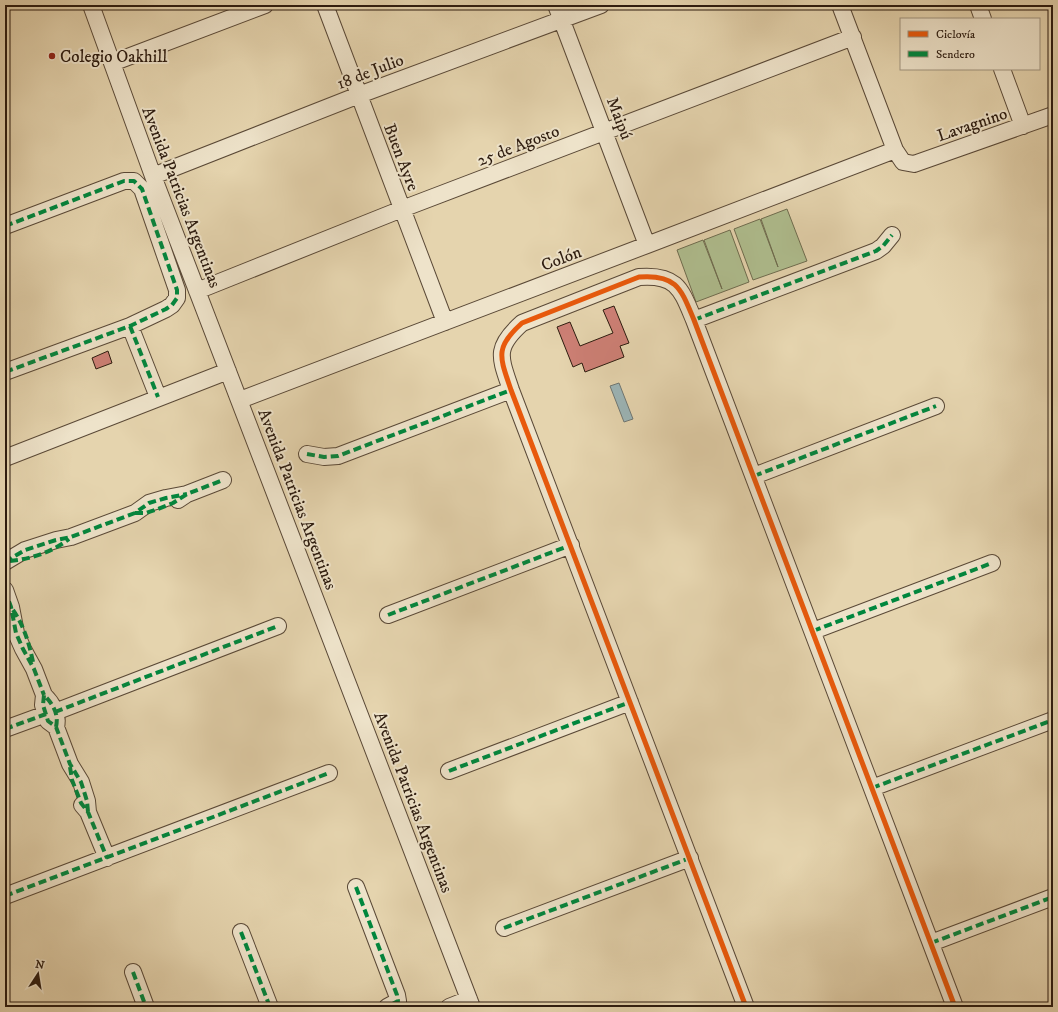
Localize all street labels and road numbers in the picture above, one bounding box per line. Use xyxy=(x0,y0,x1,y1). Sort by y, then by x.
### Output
street label: 18 de Julio xyxy=(334,49,407,95)
street label: Maipú xyxy=(601,94,637,143)
street label: Lavagnino xyxy=(934,103,1010,147)
street label: Avenida Patricias Argentinas xyxy=(136,104,226,291)
street label: 25 de Agosto xyxy=(474,120,563,172)
street label: Buen Ayre xyxy=(378,121,424,194)
street label: Colón xyxy=(538,241,585,277)
street label: Avenida Patricias Argentinas xyxy=(252,406,342,593)
street label: Avenida Patricias Argentinas xyxy=(368,709,458,896)

